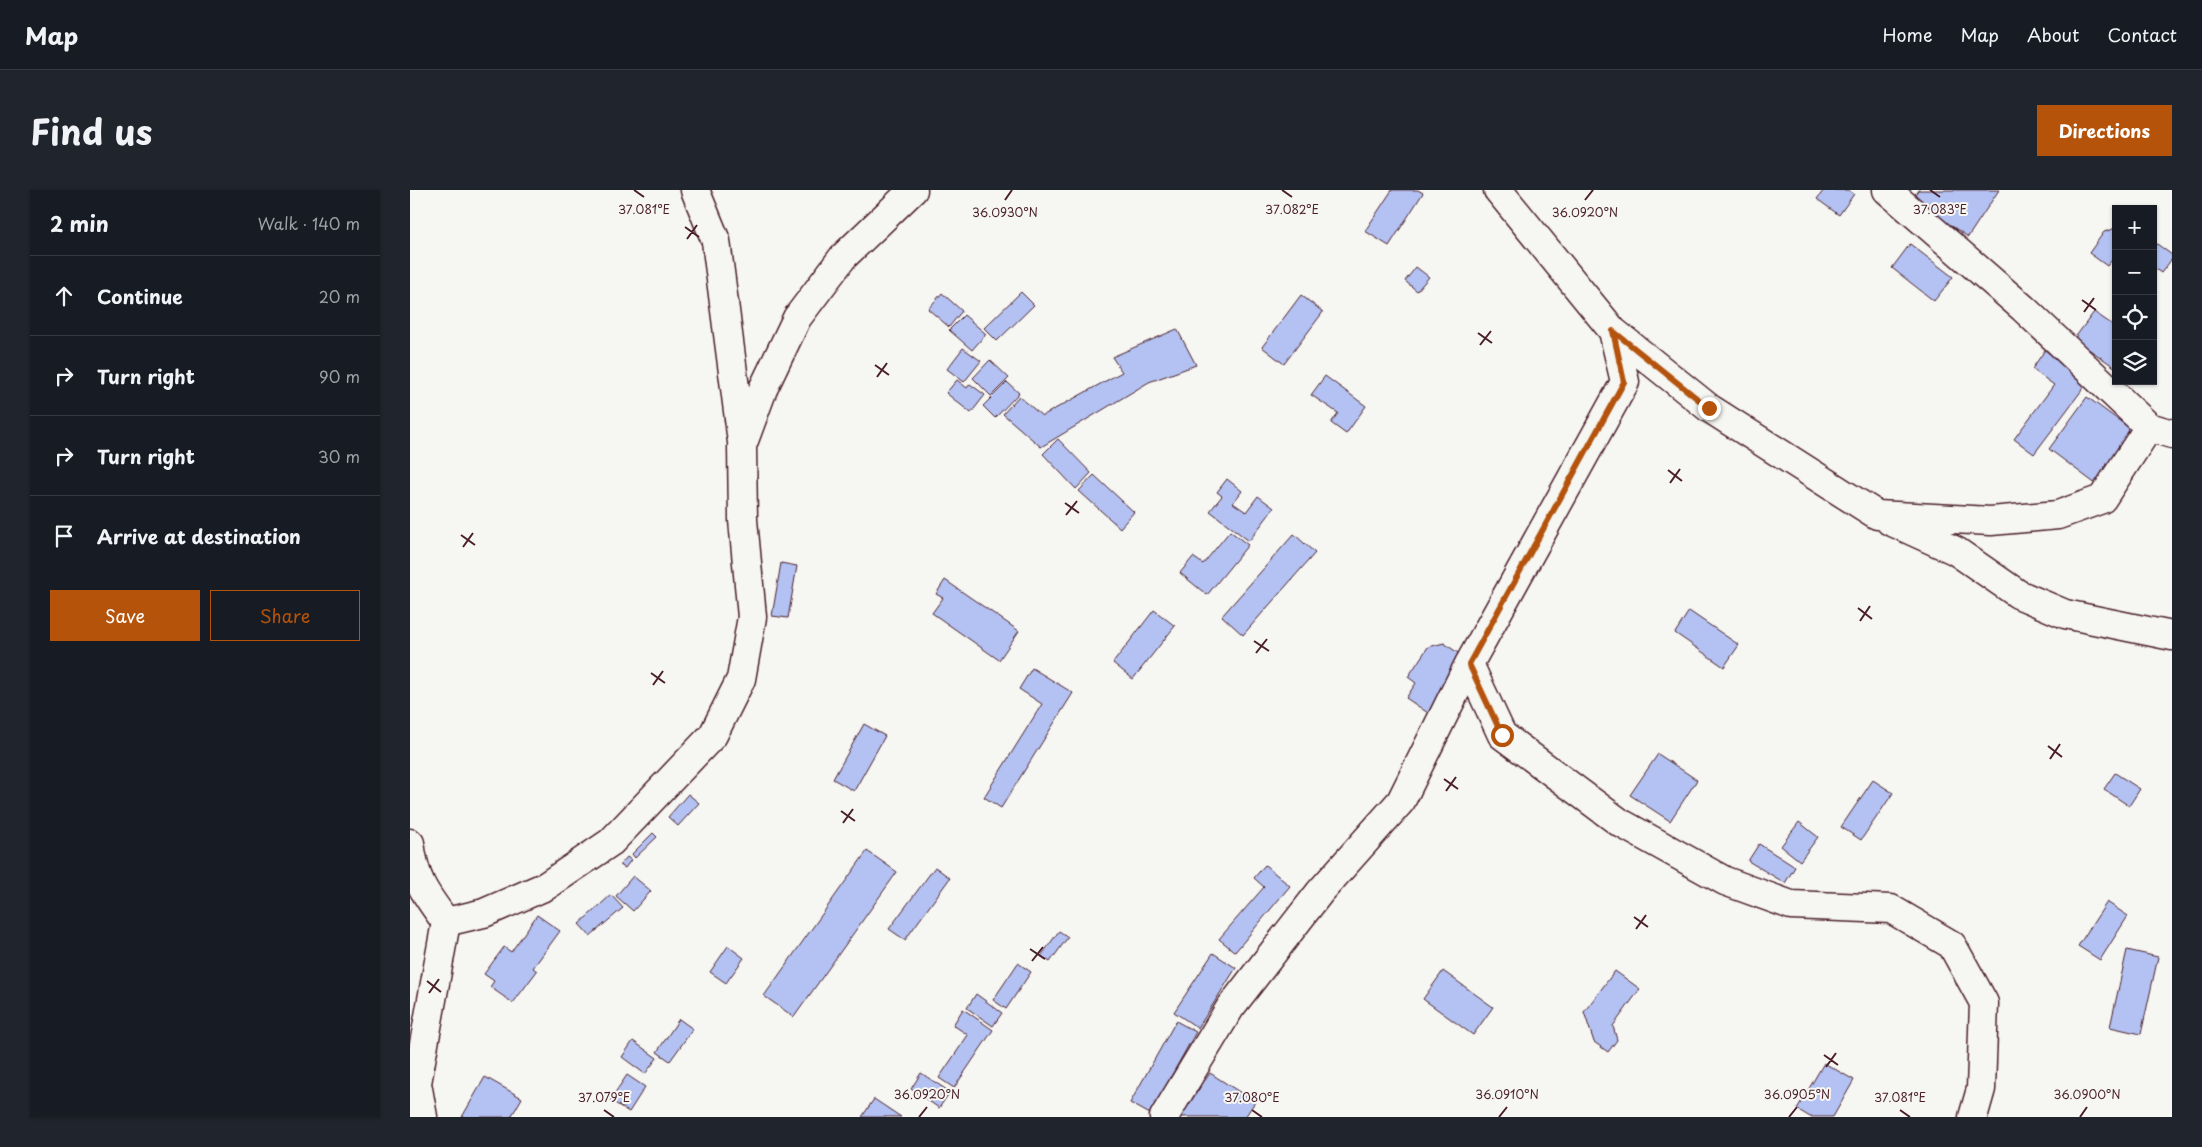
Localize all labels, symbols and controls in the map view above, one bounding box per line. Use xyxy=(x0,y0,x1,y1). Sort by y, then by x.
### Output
text: Map xyxy=(25,17,78,53)
text: Home xyxy=(1882,21,1932,48)
text: Map xyxy=(1960,21,1999,48)
text: About xyxy=(2027,21,2079,48)
text: Contact xyxy=(2107,21,2177,48)
text: Find us xyxy=(30,104,152,157)
button: Directions xyxy=(2037,105,2172,156)
text: 37.081°E xyxy=(618,200,670,218)
text: 37.082°E xyxy=(1265,200,1319,218)
text: 37.083°E xyxy=(1913,200,1967,218)
text: 36.0930°N xyxy=(972,203,1038,221)
text: 36.0920°N xyxy=(1552,203,1618,221)
map controls xyxy=(2112,205,2157,385)
button: + xyxy=(2112,205,2157,250)
text: 2 min xyxy=(50,207,109,239)
text: Walk · 140 m xyxy=(258,211,360,235)
button: − xyxy=(2112,250,2157,295)
icon: ahead xyxy=(50,282,78,310)
text: Continue xyxy=(97,282,183,310)
text: 20 m xyxy=(319,284,360,308)
button: locate xyxy=(2112,295,2157,340)
button: layers xyxy=(2112,340,2157,385)
icon: right xyxy=(50,362,78,390)
text: Turn right xyxy=(97,362,195,390)
text: 90 m xyxy=(319,364,360,388)
route end xyxy=(1698,397,1721,420)
icon: right xyxy=(50,442,78,470)
text: Turn right xyxy=(97,442,195,470)
text: 30 m xyxy=(318,444,360,468)
icon: arrive xyxy=(50,522,78,550)
text: Arrive at destination xyxy=(97,522,301,550)
button: Save xyxy=(50,590,200,641)
button: Share xyxy=(210,590,360,641)
route start xyxy=(1491,724,1514,747)
text: 36.0920°N xyxy=(894,1085,960,1103)
text: 36.0910°N xyxy=(1475,1085,1539,1103)
text: 36.0905°N xyxy=(1764,1085,1830,1103)
text: 36.0900°N xyxy=(2053,1085,2121,1103)
text: 37.079°E xyxy=(578,1088,630,1106)
text: 37.080°E xyxy=(1224,1088,1280,1106)
text: 37.081°E xyxy=(1874,1088,1926,1106)

